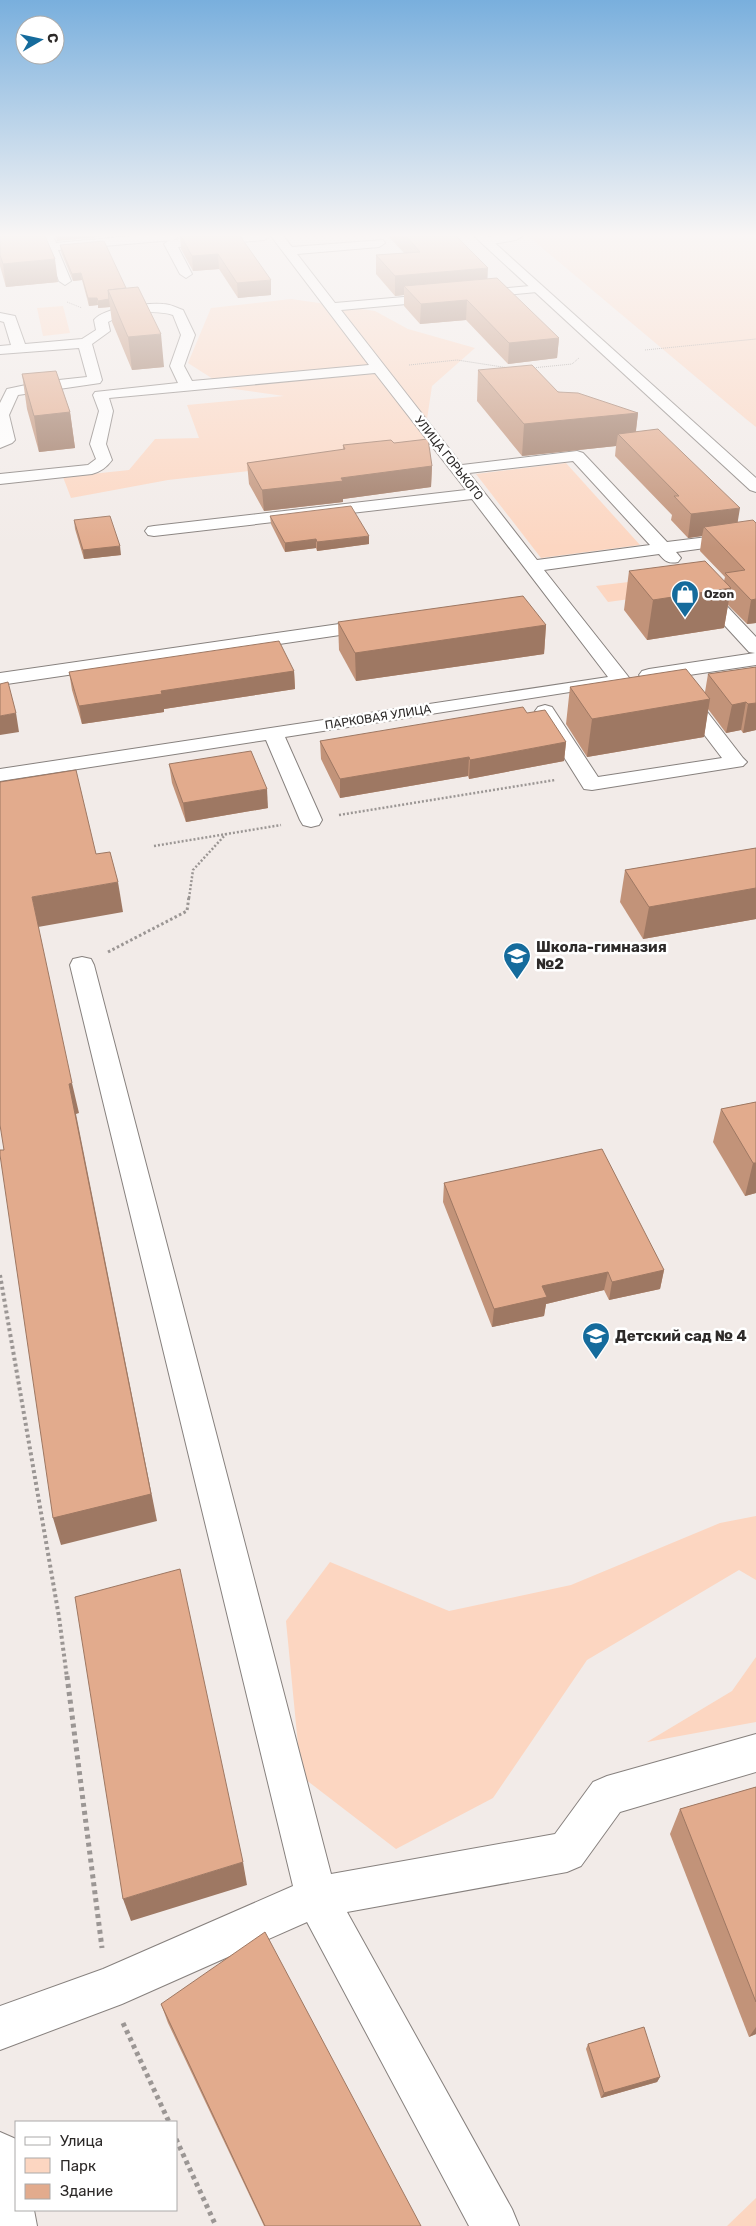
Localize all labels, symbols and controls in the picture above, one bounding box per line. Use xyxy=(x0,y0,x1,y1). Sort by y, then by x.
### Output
north arrow xyxy=(15,15,65,65)
text: С xyxy=(43,32,62,44)
street label: УЛИЦА ГОРЬКОГО xyxy=(412,413,486,503)
shop icon: Ozon xyxy=(670,579,700,618)
place label: Ozon xyxy=(704,587,734,601)
street label: ПАРКОВАЯ УЛИЦА xyxy=(324,702,432,732)
place label: Школа-гимназия №2 xyxy=(536,938,667,973)
school or university icon: Школа-гимназия №2 xyxy=(502,941,532,980)
school or university icon: Детский сад № 4 xyxy=(581,1321,611,1360)
place label: Детский сад № 4 xyxy=(615,1327,747,1345)
legend xyxy=(15,2121,178,2211)
text: Улица xyxy=(60,2132,103,2150)
text: Парк xyxy=(60,2157,96,2175)
text: Здание xyxy=(60,2182,113,2200)

